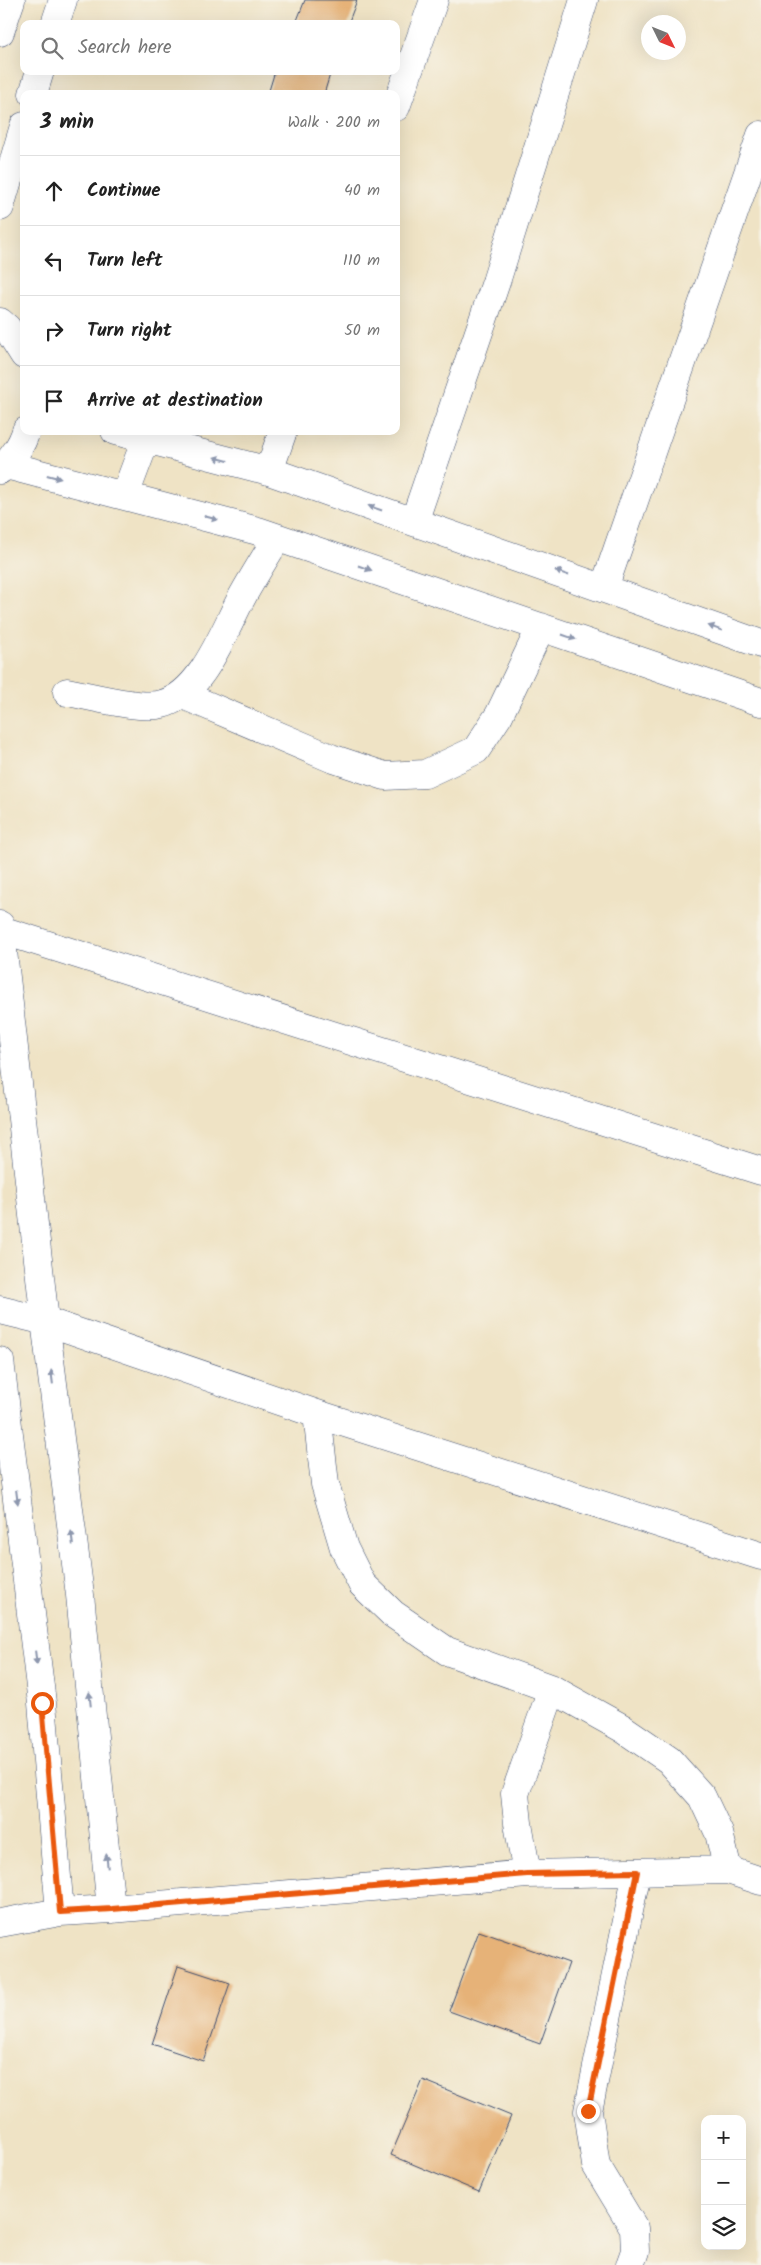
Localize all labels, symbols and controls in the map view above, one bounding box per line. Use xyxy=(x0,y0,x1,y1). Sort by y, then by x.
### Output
north arrow xyxy=(641,15,686,60)
search box xyxy=(20,20,400,75)
text: Search here xyxy=(78,33,172,63)
icon: search xyxy=(38,34,66,62)
text: 3 min xyxy=(40,106,94,139)
text: Walk · 200 m xyxy=(287,110,380,135)
text: Continue xyxy=(87,176,160,206)
icon: ahead xyxy=(40,177,68,205)
text: 40 m xyxy=(344,178,380,203)
text: Turn left xyxy=(87,246,162,276)
icon: left xyxy=(40,247,68,275)
text: 110 m xyxy=(343,248,380,273)
text: Turn right xyxy=(87,316,172,346)
icon: right xyxy=(40,317,68,345)
text: 50 m xyxy=(344,318,380,343)
text: Arrive at destination xyxy=(87,386,263,416)
icon: arrive xyxy=(40,387,68,415)
one-way arrow xyxy=(213,455,228,463)
one-way arrow xyxy=(46,473,61,481)
one-way arrow xyxy=(368,504,383,511)
one-way arrow xyxy=(203,515,218,523)
one-way arrow xyxy=(358,565,373,572)
one-way arrow xyxy=(554,569,569,577)
one-way arrow xyxy=(707,624,722,632)
one-way arrow xyxy=(562,633,577,641)
one-way arrow xyxy=(48,1368,56,1384)
one-way arrow xyxy=(13,1489,21,1505)
one-way arrow xyxy=(68,1529,76,1545)
one-way arrow xyxy=(32,1650,40,1666)
one-way arrow xyxy=(86,1691,94,1707)
route start xyxy=(31,1692,54,1715)
one-way arrow xyxy=(102,1853,110,1869)
route end xyxy=(577,2100,600,2123)
map controls xyxy=(701,2115,746,2250)
button: + xyxy=(701,2115,746,2160)
button: − xyxy=(701,2160,746,2205)
button: layers xyxy=(701,2205,746,2250)

